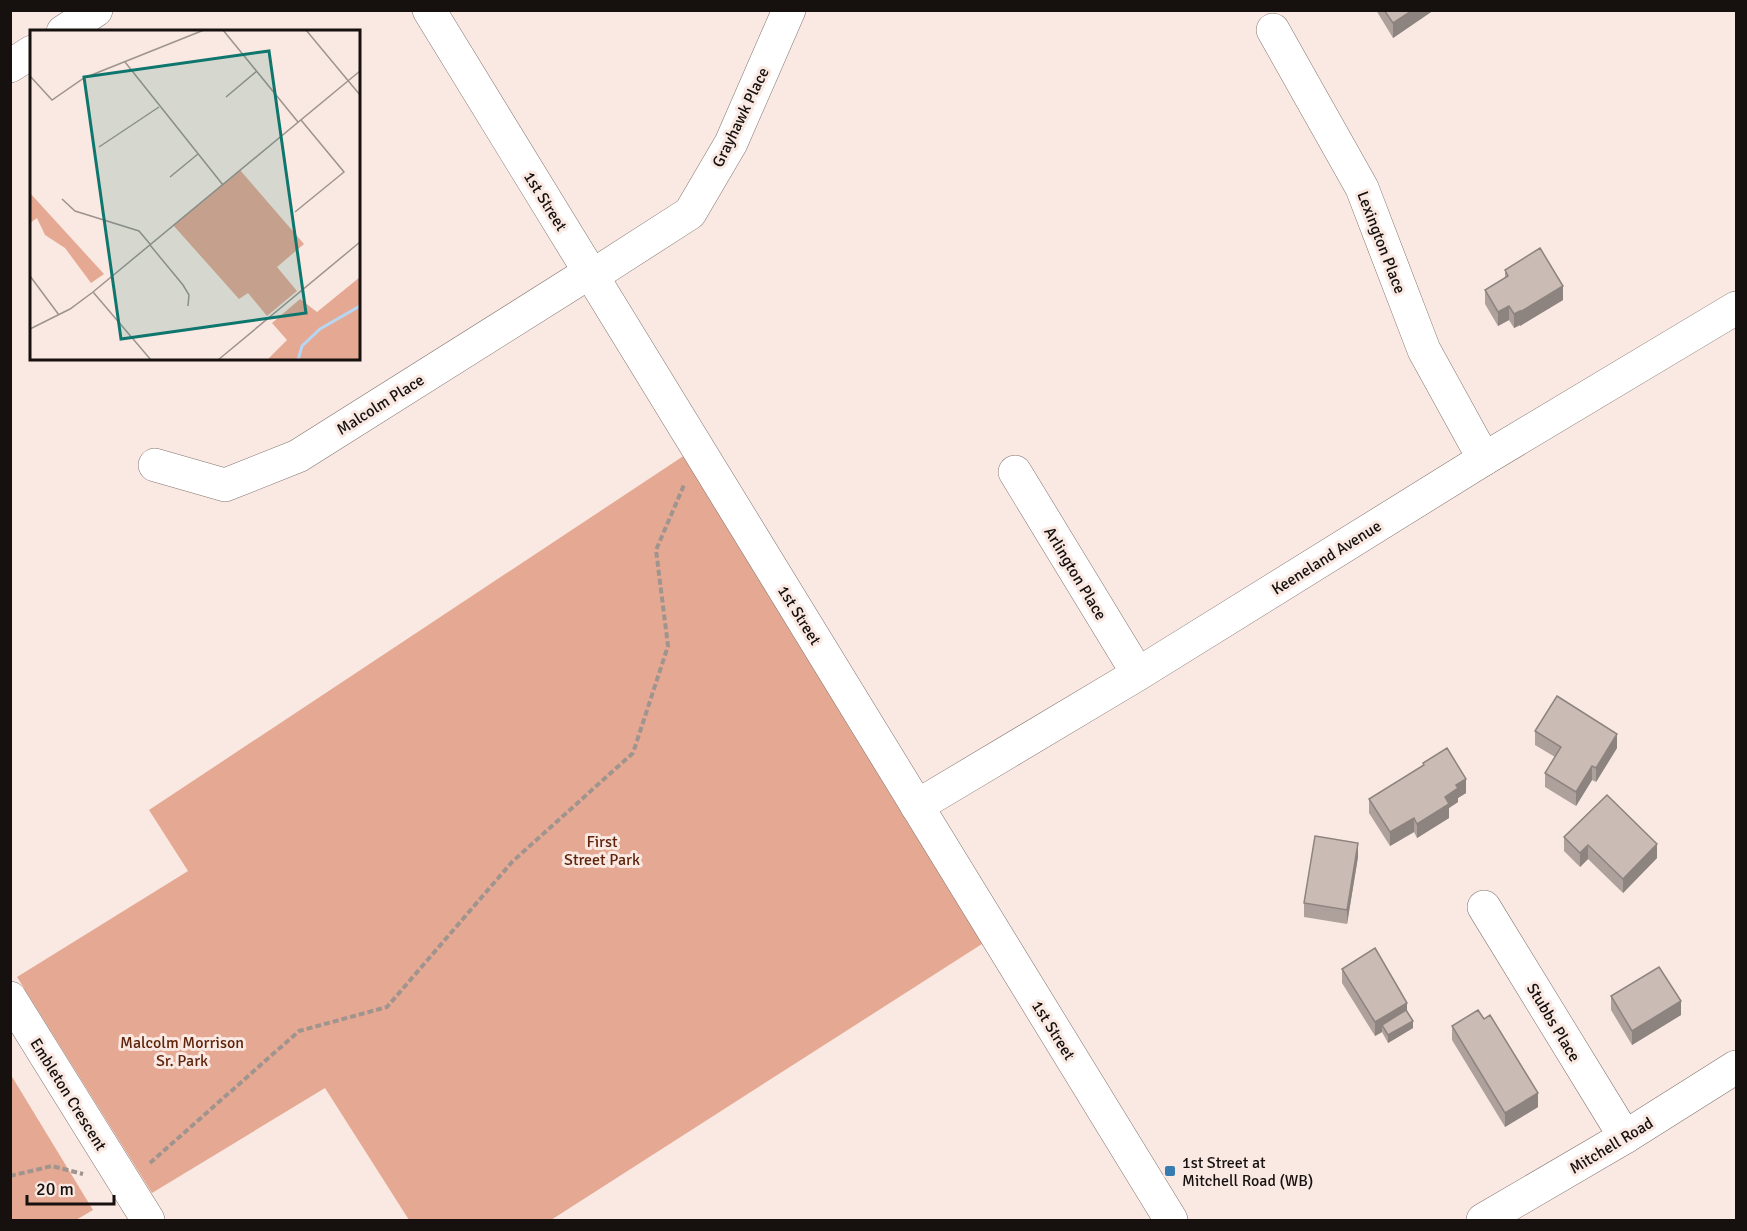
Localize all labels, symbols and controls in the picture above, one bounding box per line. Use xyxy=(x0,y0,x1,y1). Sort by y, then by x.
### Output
inset map xyxy=(30,30,360,360)
street label: Grayhawk Place xyxy=(708,64,774,171)
street label: 1st Street xyxy=(519,168,571,235)
street label: Lexington Place xyxy=(1352,188,1410,296)
street label: Malcolm Place xyxy=(333,370,428,440)
street label: Keeneland Avenue xyxy=(1268,516,1385,600)
street label: Arlington Place xyxy=(1039,523,1111,624)
street label: 1st Street xyxy=(773,582,825,649)
park label: First Street Park xyxy=(564,832,640,870)
street label: Stubbs Place xyxy=(1522,980,1584,1065)
street label: 1st Street xyxy=(1027,997,1079,1064)
park label: Malcolm Morrison Sr. Park xyxy=(120,1033,244,1071)
street label: Embleton Crescent xyxy=(26,1035,111,1155)
street label: Mitchell Road xyxy=(1566,1113,1657,1179)
place label: 1st Street at Mitchell Road (WB) xyxy=(1182,1153,1313,1191)
marker: 1st Street at Mitchell Road (WB) xyxy=(1163,1164,1177,1178)
scale bar xyxy=(27,1168,114,1206)
text: 20 m xyxy=(36,1178,74,1200)

